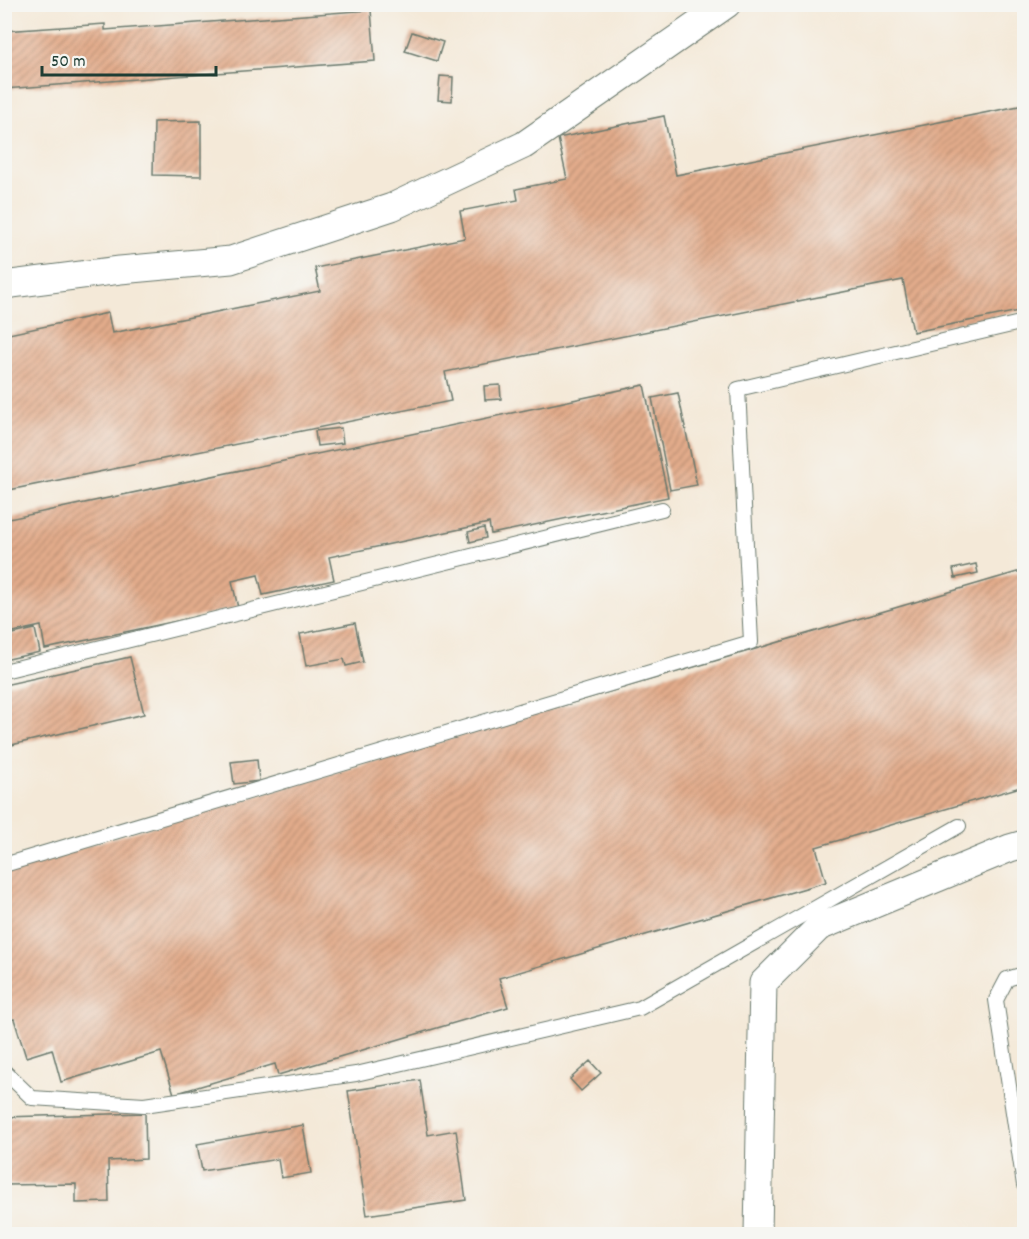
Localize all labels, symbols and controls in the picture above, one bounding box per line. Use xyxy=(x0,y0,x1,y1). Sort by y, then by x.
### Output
scale bar xyxy=(42,39,216,77)
text: 50 m xyxy=(51,50,86,75)

